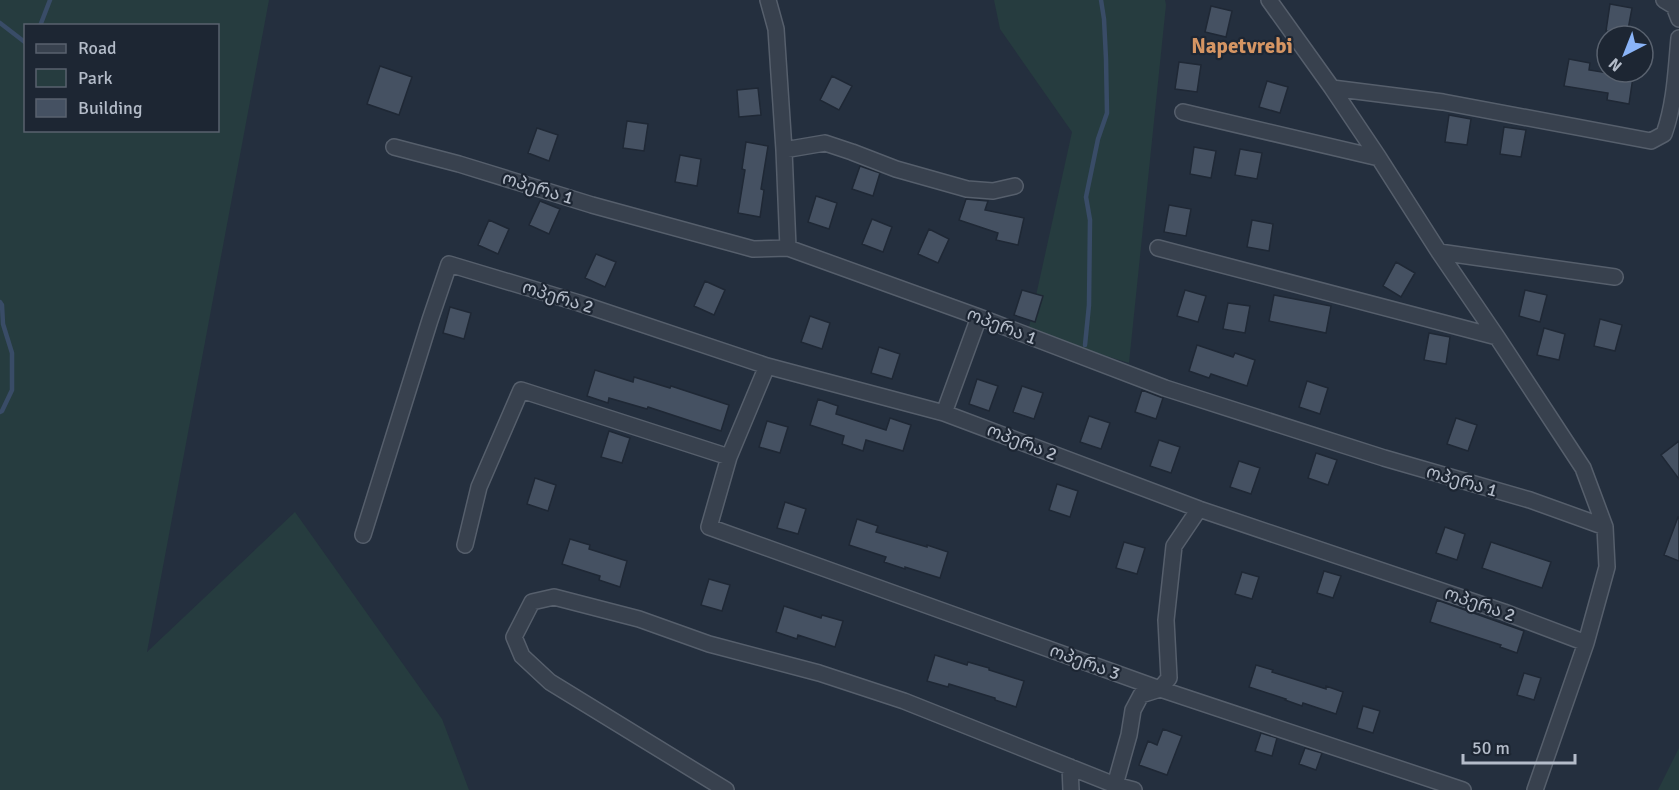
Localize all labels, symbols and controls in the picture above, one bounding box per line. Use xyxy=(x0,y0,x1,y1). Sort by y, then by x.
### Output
legend xyxy=(24,24,219,132)
north arrow xyxy=(1595,24,1655,84)
district label: Napetvrebi xyxy=(1191,33,1293,59)
text: Road xyxy=(78,37,117,59)
text: N xyxy=(1605,53,1626,76)
text: Park xyxy=(78,67,113,89)
text: Building xyxy=(78,97,142,119)
street label: ოპერა 1 xyxy=(500,167,576,209)
street label: ოპერა 2 xyxy=(520,276,596,318)
street label: ოპერა 1 xyxy=(964,303,1040,349)
street label: ოპერა 2 xyxy=(984,419,1060,465)
street label: ოპერა 1 xyxy=(1424,460,1500,502)
street label: ოპერა 2 xyxy=(1442,582,1518,626)
street label: ოპერა 3 xyxy=(1047,639,1123,685)
scale bar xyxy=(1463,727,1576,765)
text: 50 m xyxy=(1472,737,1510,759)

